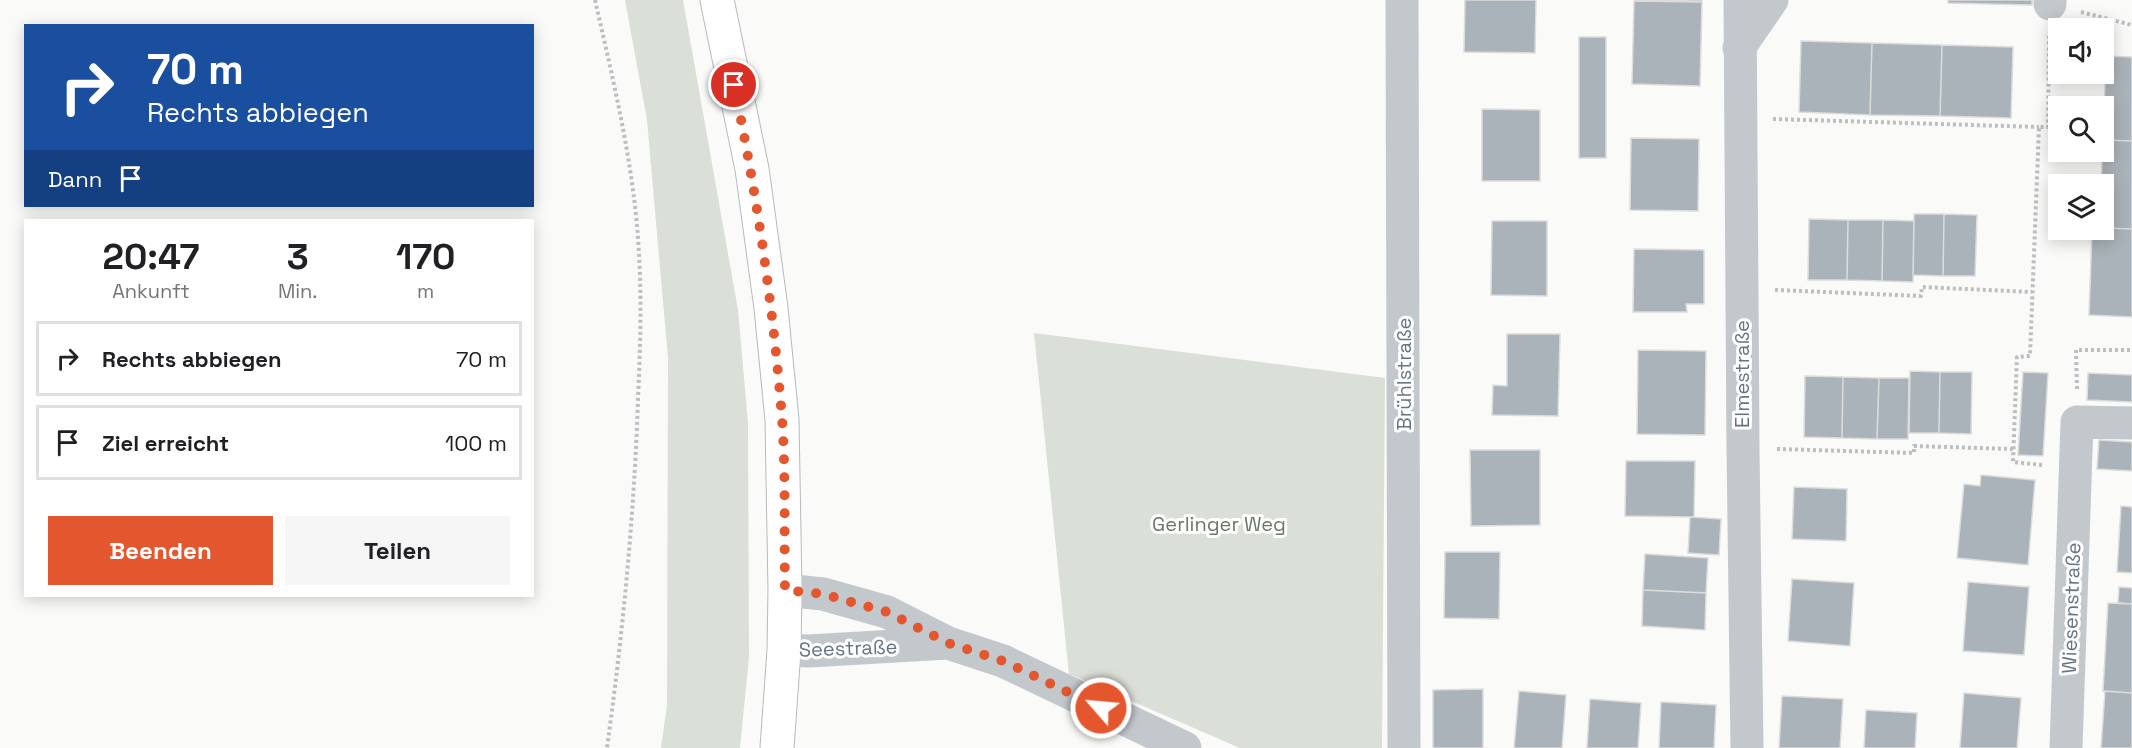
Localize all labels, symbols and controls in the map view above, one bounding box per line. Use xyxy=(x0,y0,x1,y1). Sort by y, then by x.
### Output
map controls xyxy=(2048,18,2114,240)
button: sound xyxy=(2048,18,2114,84)
text: 70 m xyxy=(147,43,244,96)
icon: right xyxy=(48,48,126,126)
pin xyxy=(708,59,759,110)
icon: arrive xyxy=(717,68,750,101)
text: Rechts abbiegen xyxy=(147,95,369,130)
button: search xyxy=(2048,96,2114,162)
icon: arrive xyxy=(114,162,147,195)
text: Dann xyxy=(48,165,102,193)
button: layers xyxy=(2048,174,2114,240)
text: 20:47 xyxy=(103,234,199,280)
text: 3 xyxy=(287,234,309,280)
text: 170 xyxy=(396,234,455,280)
text: Ankunft xyxy=(112,278,190,304)
text: Min. xyxy=(278,278,317,304)
text: m xyxy=(417,278,434,304)
street label: Brühlstraße xyxy=(1391,318,1417,430)
street label: Elmestraße xyxy=(1729,320,1755,428)
icon: right xyxy=(51,342,84,375)
text: Rechts abbiegen xyxy=(102,345,282,373)
text: 70 m xyxy=(456,345,507,373)
icon: arrive xyxy=(51,426,84,459)
text: Ziel erreicht xyxy=(102,429,229,457)
text: 100 m xyxy=(445,429,507,457)
park label: Gerlinger Weg xyxy=(1152,511,1286,537)
button: Beenden xyxy=(48,516,273,585)
button: Teilen xyxy=(285,516,510,585)
street label: Wiesenstraße xyxy=(2056,542,2086,674)
street label: Seestraße xyxy=(798,633,898,663)
position arrow xyxy=(1069,676,1133,740)

